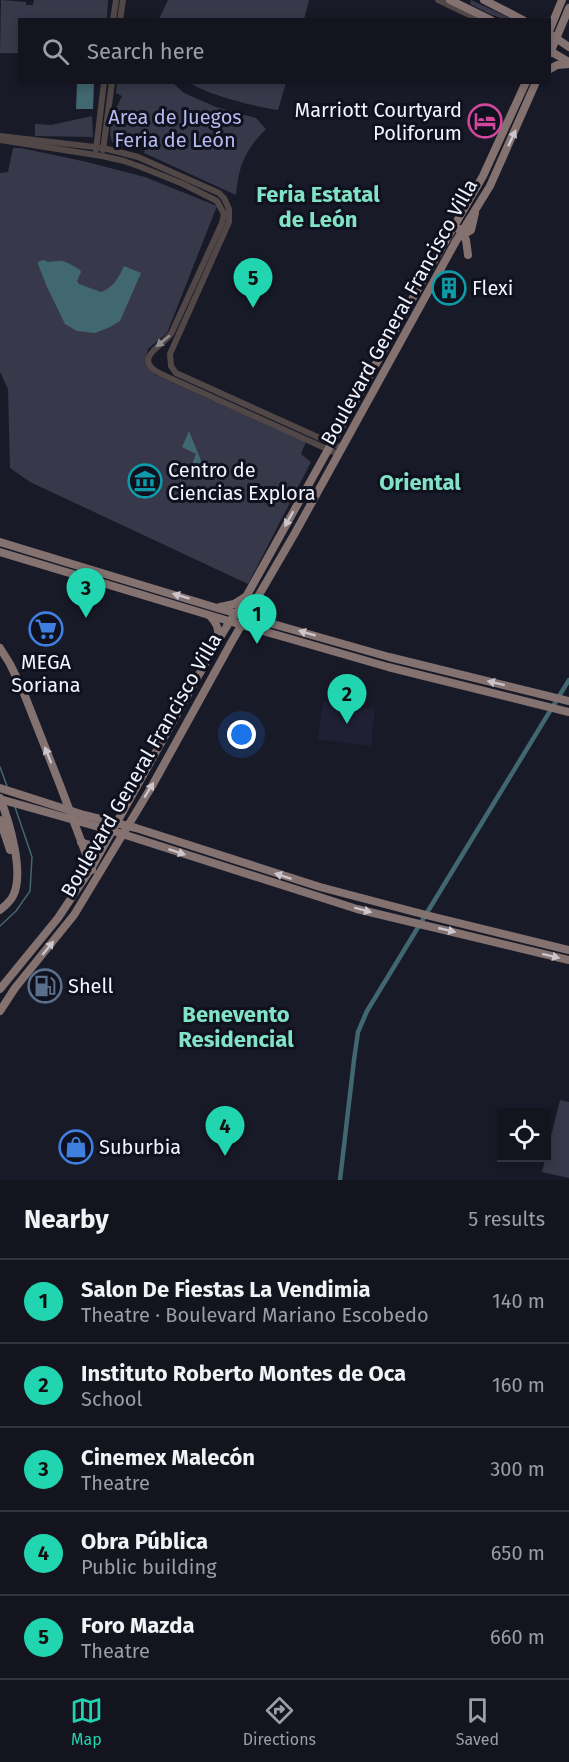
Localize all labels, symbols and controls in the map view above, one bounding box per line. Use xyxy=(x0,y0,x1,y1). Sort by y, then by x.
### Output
search box xyxy=(18,18,551,84)
icon: search xyxy=(39,35,72,68)
text: Search here xyxy=(87,38,205,65)
place label: Marriott Courtyard Poliforum xyxy=(295,98,462,145)
hotel icon: Marriott Courtyard Poliforum xyxy=(467,103,503,139)
park label: Area de Juegos Feria de León xyxy=(108,105,242,152)
one-way arrow xyxy=(507,129,516,146)
street label: Boulevard General Francisco Villa xyxy=(316,175,482,449)
district label: Feria Estatal de León xyxy=(256,181,380,233)
pin: 5 xyxy=(234,258,272,308)
building icon: Flexi xyxy=(431,270,467,306)
place label: Flexi xyxy=(472,276,513,300)
one-way arrow xyxy=(155,334,171,347)
place label: Centro de Ciencias Explora xyxy=(168,458,316,505)
museum icon: Centro de Ciencias Explora xyxy=(127,463,163,499)
district label: Oriental xyxy=(379,469,461,496)
one-way arrow xyxy=(284,511,294,528)
pin: 3 xyxy=(66,568,106,618)
one-way arrow xyxy=(172,591,190,600)
pin: 1 xyxy=(238,594,276,644)
supermarket icon: MEGA Soriana xyxy=(28,611,64,647)
one-way arrow xyxy=(298,628,316,637)
street label: Boulevard General Francisco Villa xyxy=(55,629,227,901)
place label: MEGA Soriana xyxy=(11,650,81,697)
pin: 2 xyxy=(328,674,366,724)
one-way arrow xyxy=(487,678,505,688)
your location xyxy=(227,720,256,749)
one-way arrow xyxy=(43,746,53,764)
one-way arrow xyxy=(143,782,154,798)
one-way arrow xyxy=(168,847,186,857)
one-way arrow xyxy=(274,870,292,880)
one-way arrow xyxy=(354,906,372,916)
one-way arrow xyxy=(438,926,456,936)
one-way arrow xyxy=(42,940,55,956)
one-way arrow xyxy=(542,951,560,961)
fuel station icon: Shell xyxy=(27,968,63,1004)
place label: Shell xyxy=(68,974,113,998)
district label: Benevento Residencial xyxy=(178,1001,294,1053)
pin: 4 xyxy=(206,1106,244,1156)
map controls xyxy=(497,1108,551,1162)
button: locate xyxy=(497,1108,551,1162)
shop icon: Suburbia xyxy=(58,1129,94,1165)
place label: Suburbia xyxy=(99,1135,181,1159)
text: Nearby xyxy=(24,1204,109,1235)
text: 5 results xyxy=(468,1207,545,1231)
text: Salon De Fiestas La Vendimia xyxy=(81,1276,371,1303)
text: 1 xyxy=(39,1289,48,1313)
text: 140 m xyxy=(492,1289,545,1313)
text: Theatre · Boulevard Mariano Escobedo xyxy=(81,1303,429,1327)
text: Instituto Roberto Montes de Oca xyxy=(81,1360,406,1387)
text: 2 xyxy=(38,1373,49,1397)
text: 160 m xyxy=(492,1373,545,1397)
text: School xyxy=(81,1387,142,1411)
text: Cinemex Malecón xyxy=(81,1444,255,1471)
text: 3 xyxy=(38,1457,49,1481)
text: 300 m xyxy=(490,1457,545,1481)
text: Theatre xyxy=(81,1471,150,1495)
text: Obra Pública xyxy=(81,1528,208,1555)
text: 4 xyxy=(38,1541,49,1565)
text: 650 m xyxy=(491,1541,545,1565)
text: Public building xyxy=(81,1555,217,1579)
text: Foro Mazda xyxy=(81,1612,195,1639)
text: 5 xyxy=(38,1625,49,1649)
text: 660 m xyxy=(490,1625,545,1649)
text: Theatre xyxy=(81,1639,150,1663)
tab: Map xyxy=(70,1694,103,1749)
tab: Directions xyxy=(243,1694,316,1749)
tab: Saved xyxy=(456,1694,499,1749)

